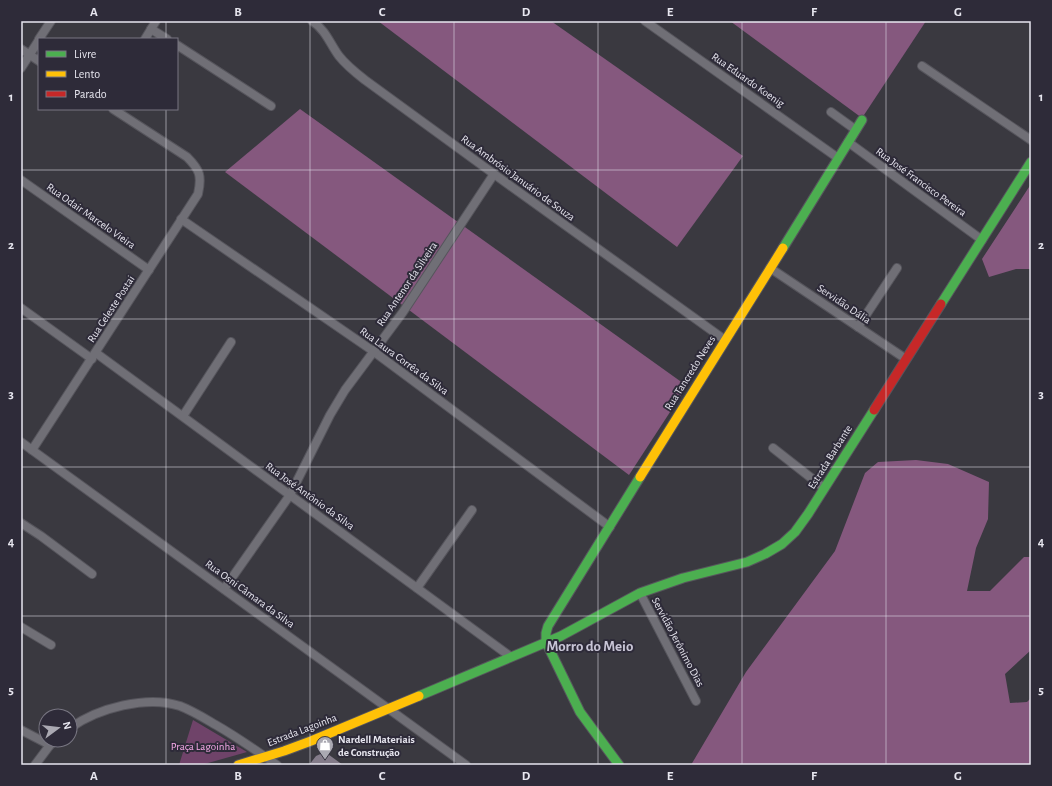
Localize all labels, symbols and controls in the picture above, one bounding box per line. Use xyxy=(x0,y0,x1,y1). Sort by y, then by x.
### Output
text: A xyxy=(90,6,98,19)
text: B xyxy=(234,6,242,19)
text: C xyxy=(379,6,386,19)
text: D xyxy=(522,6,531,19)
text: E xyxy=(667,6,674,19)
text: F xyxy=(811,6,818,19)
text: G xyxy=(954,6,962,19)
legend xyxy=(38,38,178,110)
text: Livre xyxy=(74,48,96,60)
street label: Rua Eduardo Koenig xyxy=(710,51,787,110)
text: Lento xyxy=(74,68,100,80)
text: Parado xyxy=(74,88,107,100)
text: 1 xyxy=(9,91,13,104)
text: 1 xyxy=(1039,91,1043,104)
street label: Rua Ambrósio Januário de Souza xyxy=(459,133,577,223)
street label: Rua José Francisco Pereira xyxy=(874,146,968,218)
street label: Rua Odair Marcelo Vieira xyxy=(45,181,137,251)
text: 2 xyxy=(8,239,14,252)
text: 2 xyxy=(1038,239,1044,252)
street label: Rua Antenor da Silveira xyxy=(375,240,439,328)
street label: Rua Celeste Postai xyxy=(85,274,137,344)
street label: Servidão Dália xyxy=(815,282,873,326)
street label: Rua Laura Corrêa da Silva xyxy=(358,325,450,397)
street label: Rua Tancredo Neves xyxy=(663,334,717,412)
text: 3 xyxy=(8,388,14,401)
text: 3 xyxy=(1038,388,1044,401)
street label: Estrada Barbante xyxy=(806,423,854,491)
street label: Rua José Antônio da Silva xyxy=(264,460,356,532)
text: 4 xyxy=(8,536,15,549)
text: 4 xyxy=(1038,536,1045,549)
street label: Rua Osni Câmara da Silva xyxy=(203,558,297,630)
street label: Servidão Jerônimo Dias xyxy=(650,596,706,688)
district label: Morro do Meio xyxy=(547,639,633,654)
text: 5 xyxy=(8,684,14,697)
text: 5 xyxy=(1038,684,1044,697)
north arrow xyxy=(38,708,78,748)
street label: Estrada Lagoinha xyxy=(266,712,338,748)
text: N xyxy=(61,720,73,731)
place label: Nardell Materiais de Construção xyxy=(338,734,415,758)
shop icon: Nardell Materiais de Construção xyxy=(315,735,335,760)
park label: Praça Lagoinha xyxy=(171,741,235,752)
text: A xyxy=(90,770,98,783)
text: B xyxy=(234,770,242,783)
text: C xyxy=(379,770,386,783)
text: D xyxy=(522,770,531,783)
text: E xyxy=(667,770,674,783)
text: F xyxy=(811,770,818,783)
text: G xyxy=(954,770,962,783)

